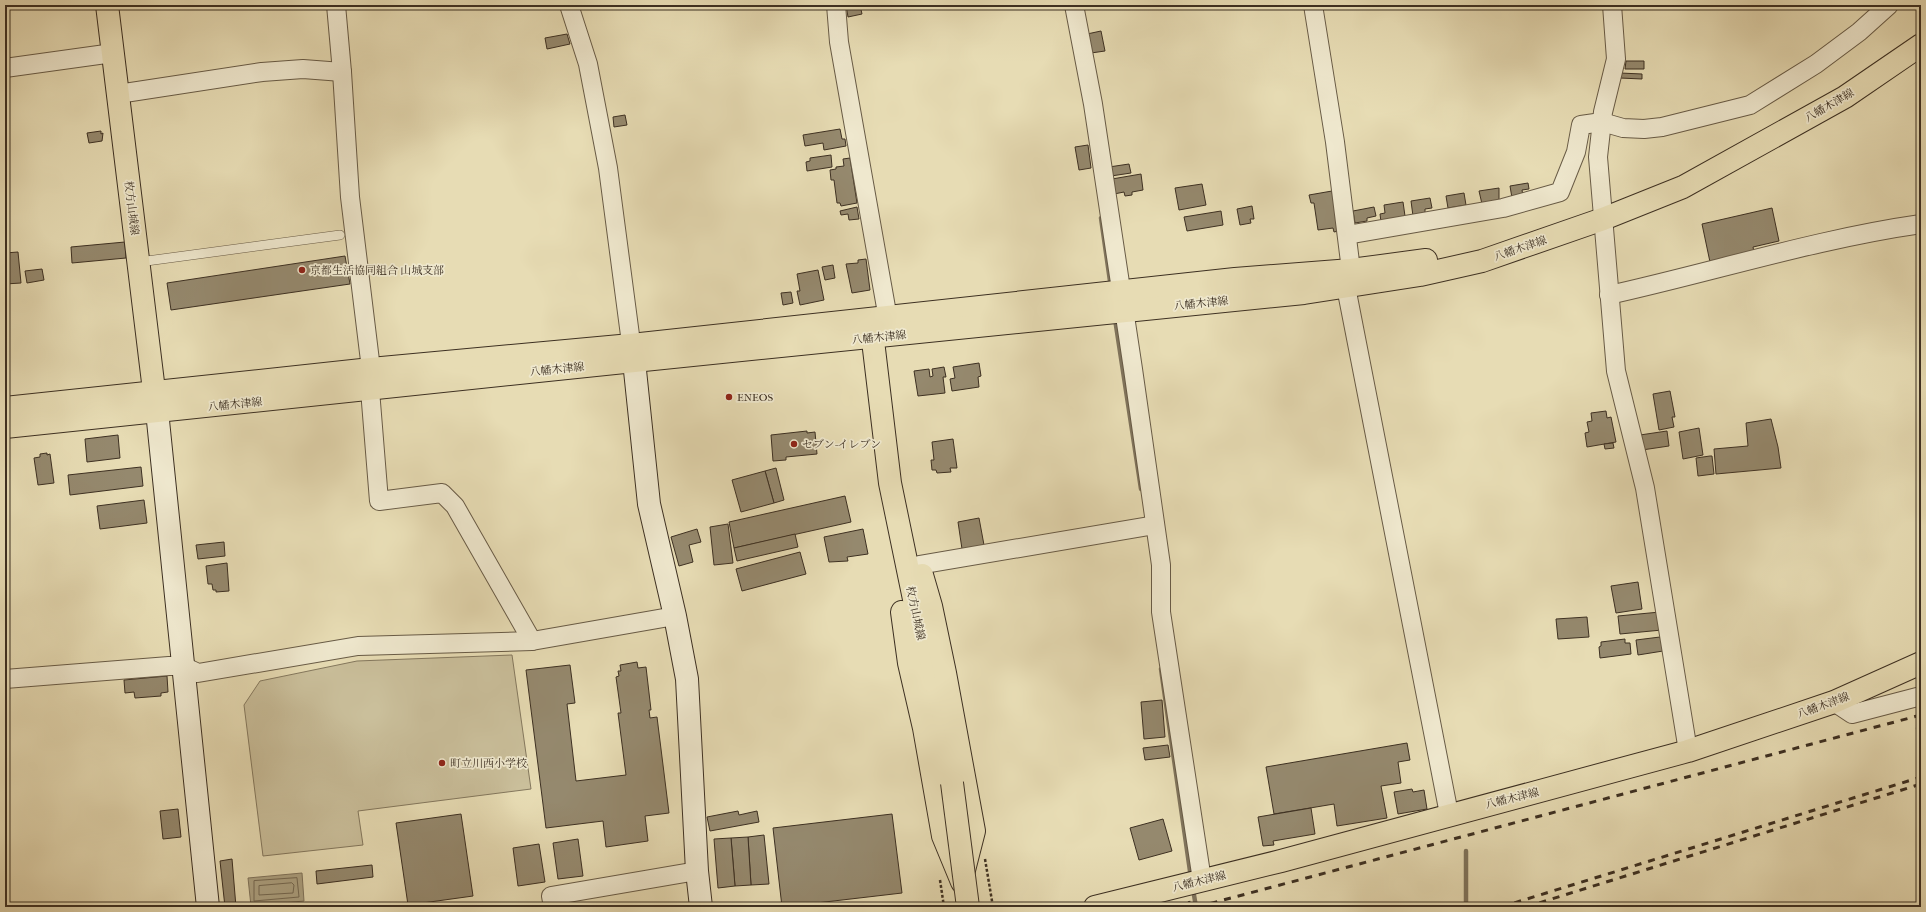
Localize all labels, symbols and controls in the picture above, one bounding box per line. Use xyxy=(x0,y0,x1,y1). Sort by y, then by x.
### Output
street label: 八幡木津線 xyxy=(1802,86,1856,125)
street label: 枚方山城線 xyxy=(122,180,141,236)
street label: 八幡木津線 xyxy=(1492,233,1548,264)
place label: 京都生活協同組合 山城支部 xyxy=(310,264,444,277)
marker: 京都生活協同組合 山城支部 xyxy=(297,265,307,275)
street label: 八幡木津線 xyxy=(1173,294,1229,313)
street label: 八幡木津線 xyxy=(851,328,907,347)
street label: 八幡木津線 xyxy=(529,360,585,379)
place label: ENEOS xyxy=(737,391,773,404)
marker: ENEOS xyxy=(724,392,734,402)
street label: 八幡木津線 xyxy=(207,395,263,414)
place label: セブン-イレブン xyxy=(802,438,881,451)
marker: セブン-イレブン xyxy=(789,439,799,449)
street label: 枚方山城線 xyxy=(903,585,928,641)
street label: 八幡木津線 xyxy=(1795,690,1851,721)
place label: 町立川西小学校 xyxy=(450,757,527,770)
marker: 町立川西小学校 xyxy=(437,758,447,768)
street label: 八幡木津線 xyxy=(1484,786,1540,811)
street label: 八幡木津線 xyxy=(1171,869,1227,894)

